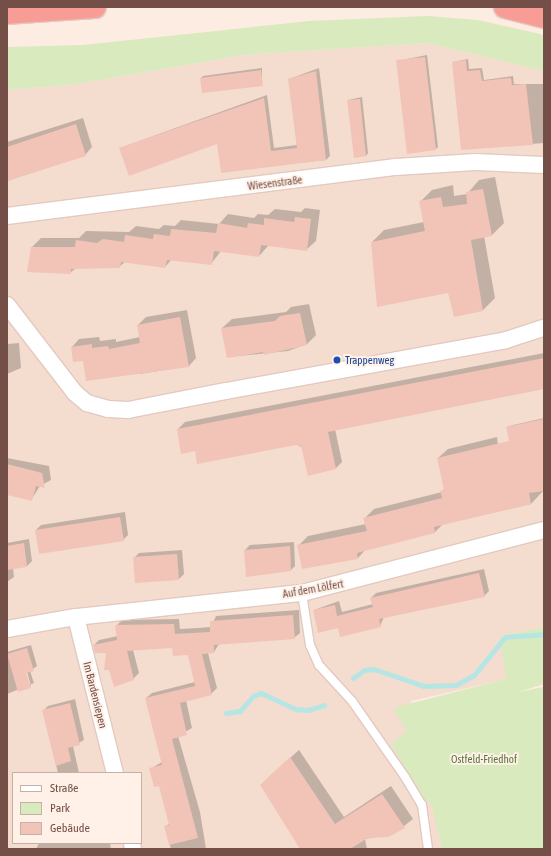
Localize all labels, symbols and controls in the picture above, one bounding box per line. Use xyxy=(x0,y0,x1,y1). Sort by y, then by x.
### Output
street label: Wiesenstraße xyxy=(247,173,303,193)
place label: Trappenweg xyxy=(345,353,394,367)
marker: Trappenweg xyxy=(332,355,342,365)
street label: Auf dem Lölfert xyxy=(282,577,344,601)
street label: Im Bardensiepen xyxy=(80,660,110,730)
park label: Ostfeld-Friedhof xyxy=(451,752,517,766)
legend xyxy=(12,772,142,844)
text: Straße xyxy=(50,781,78,795)
text: Park xyxy=(50,801,70,815)
text: Gebäude xyxy=(50,821,90,835)

